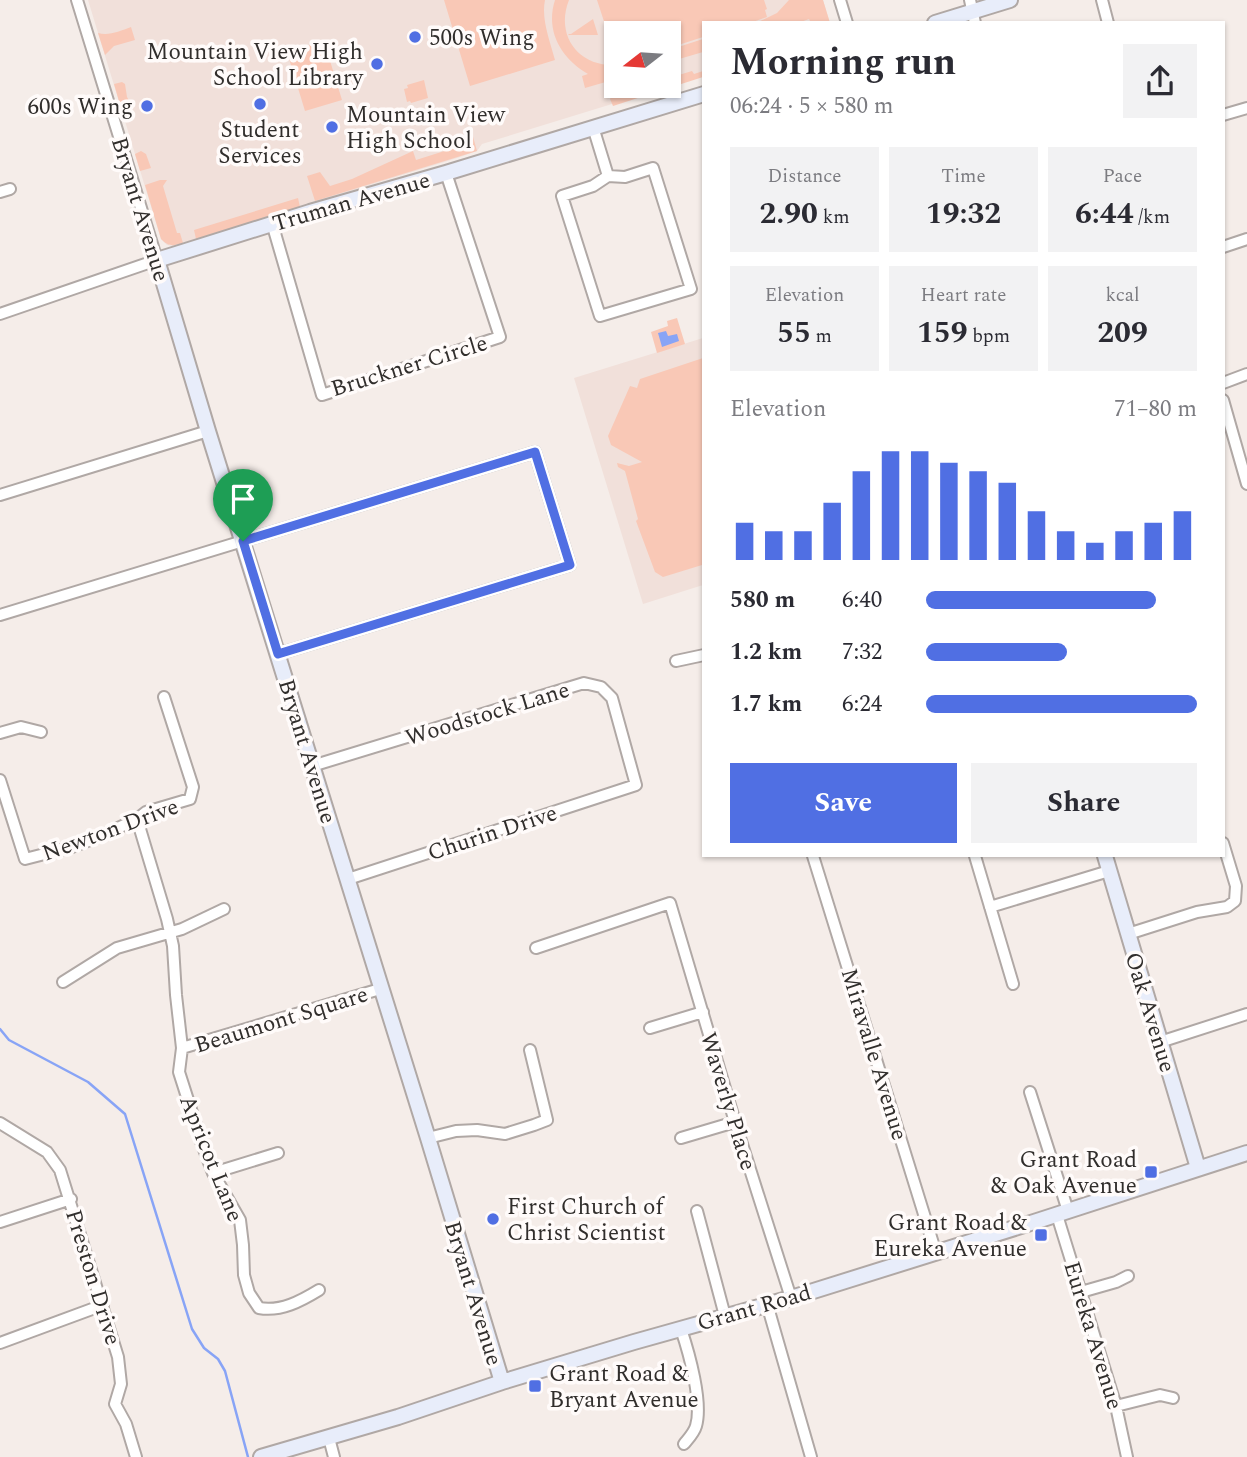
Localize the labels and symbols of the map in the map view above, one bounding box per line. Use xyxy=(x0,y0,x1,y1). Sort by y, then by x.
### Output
place label: 500s Wing xyxy=(429,21,535,56)
north arrow xyxy=(604,21,681,98)
marker: 500s Wing xyxy=(407,29,423,45)
place label: Mountain View High School Library xyxy=(147,35,364,96)
marker: Mountain View High School Library xyxy=(369,56,385,72)
place label: 600s Wing xyxy=(27,90,133,125)
marker: Student Services xyxy=(252,96,268,112)
marker: 600s Wing xyxy=(139,98,155,114)
place label: Mountain View High School xyxy=(346,98,506,159)
place label: Student Services xyxy=(218,113,302,174)
marker: Mountain View High School xyxy=(324,119,340,135)
street label: Bryant Avenue xyxy=(101,133,178,286)
street label: Truman Avenue xyxy=(268,163,434,242)
street label: Bruckner Circle xyxy=(327,326,492,407)
pin xyxy=(213,469,273,541)
street label: Woodstock Lane xyxy=(401,673,574,756)
street label: Bryant Avenue xyxy=(268,675,345,828)
street label: Newton Drive xyxy=(37,790,184,871)
street label: Churin Drive xyxy=(423,796,562,871)
street label: Oak Avenue xyxy=(1115,948,1184,1077)
street label: Miravalle Avenue xyxy=(831,964,916,1145)
street label: Beaumont Square xyxy=(190,977,373,1064)
street label: Waverly Place xyxy=(690,1028,765,1175)
street label: Apricot Lane xyxy=(169,1090,252,1227)
place label: Grant Road & Oak Avenue xyxy=(991,1143,1137,1204)
marker: Grant Road & Oak Avenue xyxy=(1143,1164,1159,1180)
place label: First Church of Christ Scientist xyxy=(507,1190,666,1251)
street label: Preston Drive xyxy=(55,1205,130,1350)
place label: Grant Road & Eureka Avenue xyxy=(873,1206,1027,1267)
marker: First Church of Christ Scientist xyxy=(485,1211,501,1227)
street label: Bryant Avenue xyxy=(434,1217,511,1370)
marker: Grant Road & Eureka Avenue xyxy=(1033,1227,1049,1243)
street label: Eureka Avenue xyxy=(1053,1257,1132,1414)
street label: Grant Road xyxy=(693,1275,816,1341)
place label: Grant Road & Bryant Avenue xyxy=(549,1357,699,1418)
marker: Grant Road & Bryant Avenue xyxy=(527,1378,543,1394)

